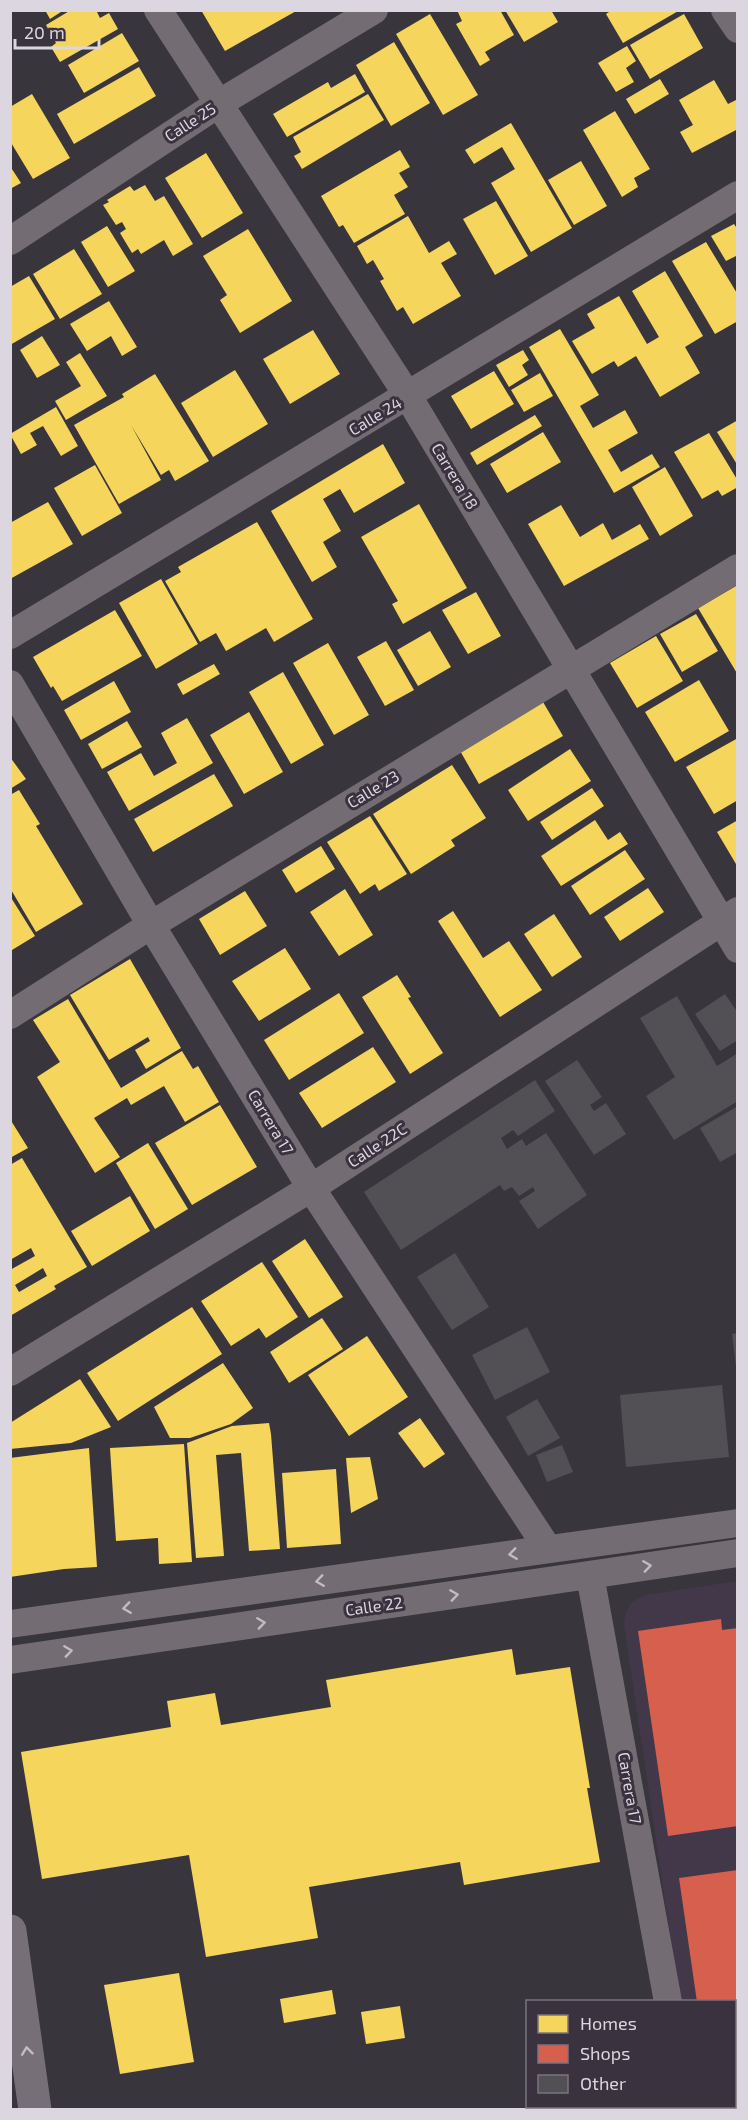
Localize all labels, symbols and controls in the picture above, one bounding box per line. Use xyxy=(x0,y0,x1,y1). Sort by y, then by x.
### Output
scale bar xyxy=(15,12,99,50)
text: 20 m xyxy=(24,21,65,43)
street label: Calle 25 xyxy=(161,98,219,145)
street label: Calle 24 xyxy=(345,392,405,439)
street label: Carrera 18 xyxy=(428,439,483,512)
street label: Calle 23 xyxy=(343,766,402,812)
street label: Carrera 17 xyxy=(245,1086,298,1158)
street label: Calle 22C xyxy=(344,1118,410,1171)
one-way arrow xyxy=(509,1547,518,1560)
one-way arrow xyxy=(643,1561,652,1573)
one-way arrow xyxy=(315,1574,325,1586)
one-way arrow xyxy=(450,1589,459,1601)
street label: Calle 22 xyxy=(344,1592,404,1619)
one-way arrow xyxy=(122,1601,131,1613)
one-way arrow xyxy=(257,1617,266,1629)
one-way arrow xyxy=(64,1646,73,1658)
street label: Carrera 17 xyxy=(615,1751,646,1825)
legend xyxy=(526,2000,736,2108)
text: Homes xyxy=(580,2012,637,2034)
text: Shops xyxy=(580,2042,630,2064)
one-way arrow xyxy=(21,2047,34,2056)
text: Other xyxy=(580,2072,626,2094)

